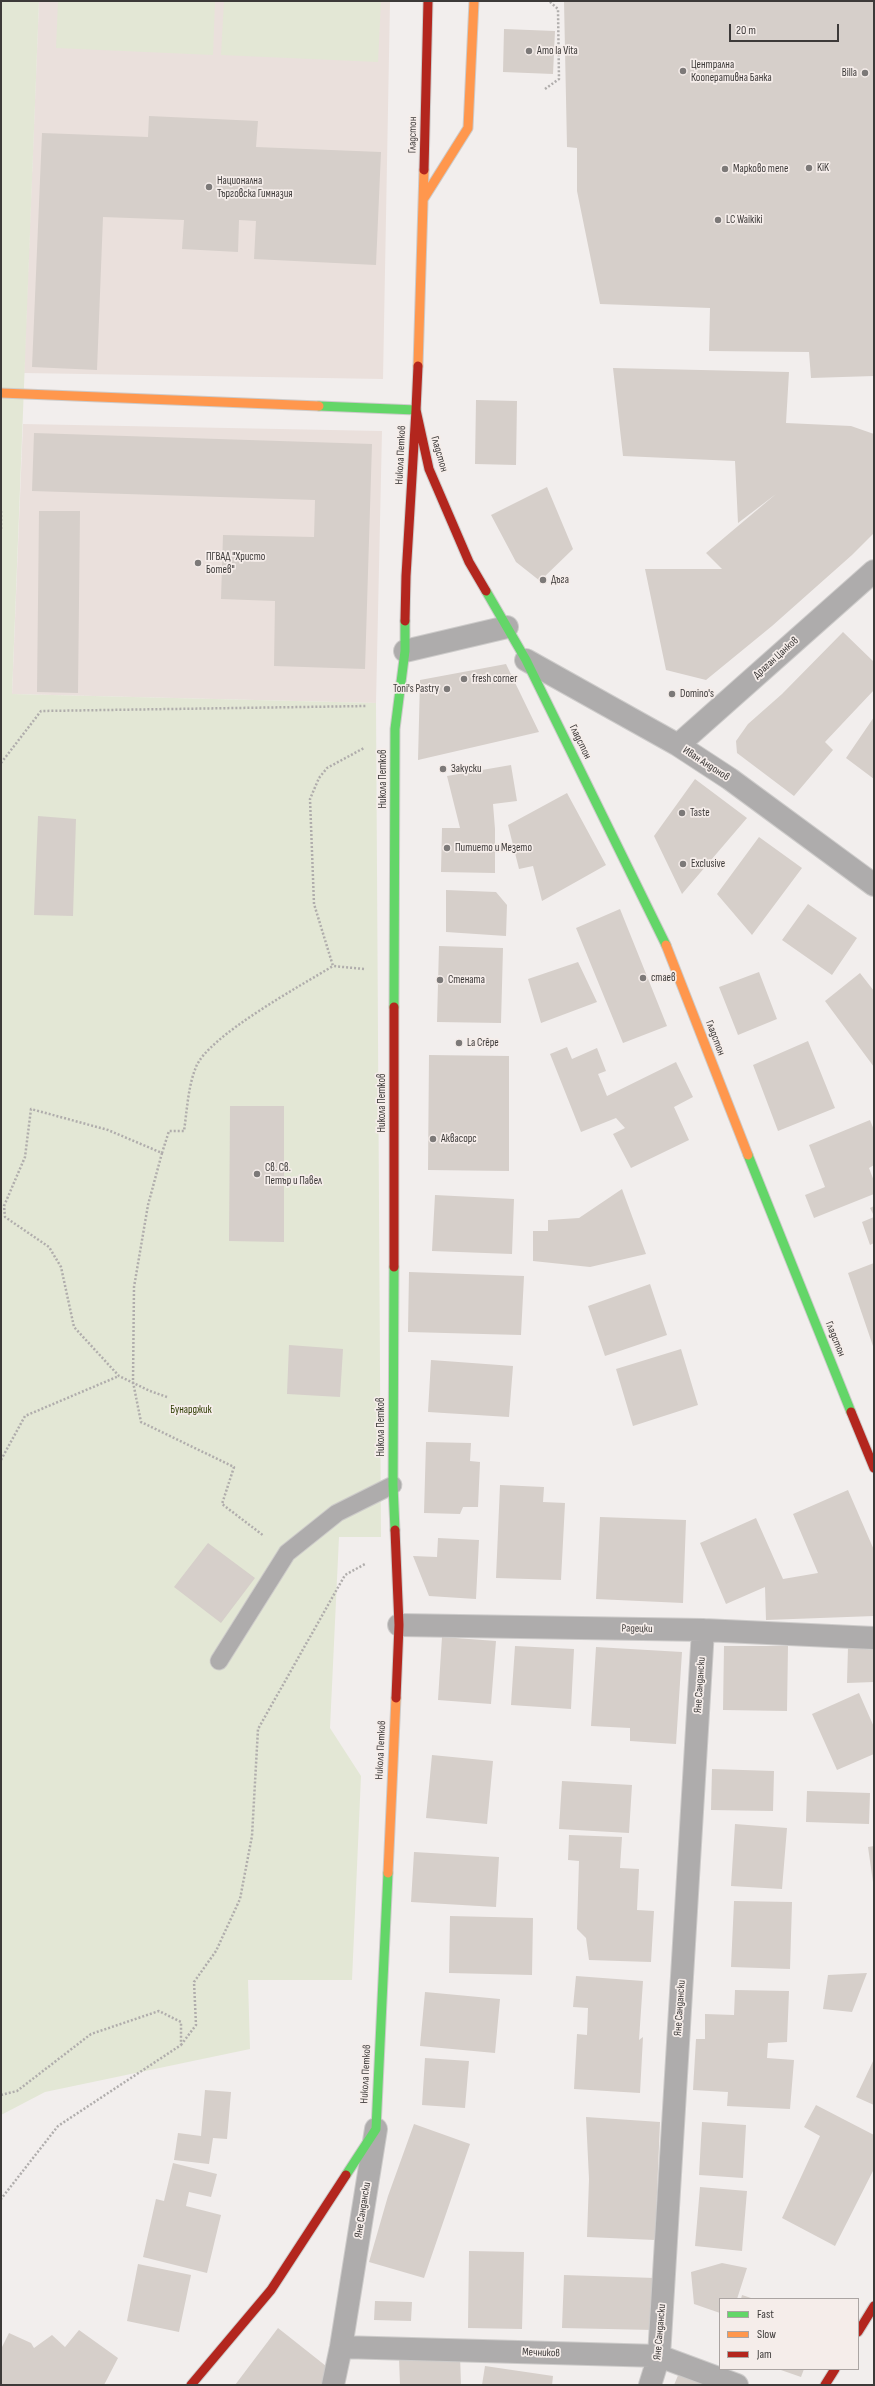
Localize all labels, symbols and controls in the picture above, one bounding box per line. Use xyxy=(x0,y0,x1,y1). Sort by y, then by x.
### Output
scale bar xyxy=(731,16,841,42)
text: 20 m xyxy=(736,23,756,38)
place label: Amo la Vita xyxy=(537,44,578,58)
marker: Amo la Vita xyxy=(524,46,534,56)
place label: Централна Кооперативна Банка xyxy=(691,58,772,84)
marker: Централна Кооперативна Банка xyxy=(678,66,688,76)
place label: Billa xyxy=(842,66,857,80)
marker: Billa xyxy=(860,68,870,78)
street label: Гладстон xyxy=(406,117,420,153)
place label: KiK xyxy=(817,161,829,175)
place label: Марково тепе xyxy=(733,162,788,176)
marker: KiK xyxy=(804,163,814,173)
marker: Марково тепе xyxy=(720,164,730,174)
place label: Национална Търговска Гимназия xyxy=(217,174,293,200)
marker: Национална Търговска Гимназия xyxy=(204,182,214,192)
place label: LC Waikiki xyxy=(726,213,763,227)
marker: LC Waikiki xyxy=(713,215,723,225)
street label: Никола Петков xyxy=(393,425,409,485)
street label: Гладстон xyxy=(428,435,450,473)
place label: ПГВАД "Христо Ботев" xyxy=(206,550,265,576)
marker: ПГВАД "Христо Ботев" xyxy=(193,558,203,568)
place label: Дъга xyxy=(551,573,569,587)
marker: Дъга xyxy=(538,575,548,585)
street label: Драган Цанков xyxy=(751,634,801,682)
place label: fresh corner xyxy=(472,672,517,686)
marker: fresh corner xyxy=(459,674,469,684)
place label: Toni's Pastry xyxy=(393,682,439,696)
marker: Toni's Pastry xyxy=(442,684,452,694)
place label: Domino's xyxy=(680,687,714,701)
marker: Domino's xyxy=(667,689,677,699)
street label: Гладстон xyxy=(566,723,594,761)
street label: Иван Андонов xyxy=(680,744,732,784)
street label: Никола Петков xyxy=(376,749,390,809)
place label: Закуски xyxy=(451,762,482,776)
marker: Закуски xyxy=(438,764,448,774)
place label: Taste xyxy=(690,806,710,820)
marker: Taste xyxy=(677,808,687,818)
place label: Питието и Мезето xyxy=(455,841,532,855)
marker: Питието и Мезето xyxy=(442,843,452,853)
place label: Exclusive xyxy=(691,857,725,871)
marker: Exclusive xyxy=(678,859,688,869)
place label: стаев xyxy=(651,971,676,985)
place label: Стената xyxy=(448,973,485,987)
marker: стаев xyxy=(638,973,648,983)
marker: Стената xyxy=(435,975,445,985)
street label: Гладстон xyxy=(702,1019,728,1057)
place label: La Crêpe xyxy=(467,1036,499,1050)
marker: La Crêpe xyxy=(454,1038,464,1048)
street label: Никола Петков xyxy=(375,1073,389,1133)
place label: Аквасорс xyxy=(441,1132,477,1146)
marker: Аквасорс xyxy=(428,1134,438,1144)
place label: Св. Св. Петър и Павел xyxy=(265,1161,322,1187)
marker: Св. Св. Петър и Павел xyxy=(252,1169,262,1179)
street label: Гладстон xyxy=(822,1320,848,1358)
street label: Никола Петков xyxy=(374,1397,388,1457)
park label: Бунарджик xyxy=(170,1403,212,1417)
street label: Радецки xyxy=(621,1622,653,1636)
street label: Яне Сандански xyxy=(691,1656,709,1714)
street label: Никола Петков xyxy=(373,1720,389,1780)
street label: Яне Сандански xyxy=(671,1979,689,2037)
street label: Никола Петков xyxy=(358,2044,374,2104)
street label: Яне Сандански xyxy=(352,2181,374,2239)
legend xyxy=(719,2298,859,2370)
street label: Яне Сандански xyxy=(651,2303,669,2361)
text: Fast xyxy=(757,2307,774,2322)
text: Slow xyxy=(757,2327,776,2342)
street label: Мечников xyxy=(522,2346,560,2360)
text: Jam xyxy=(757,2347,772,2362)

